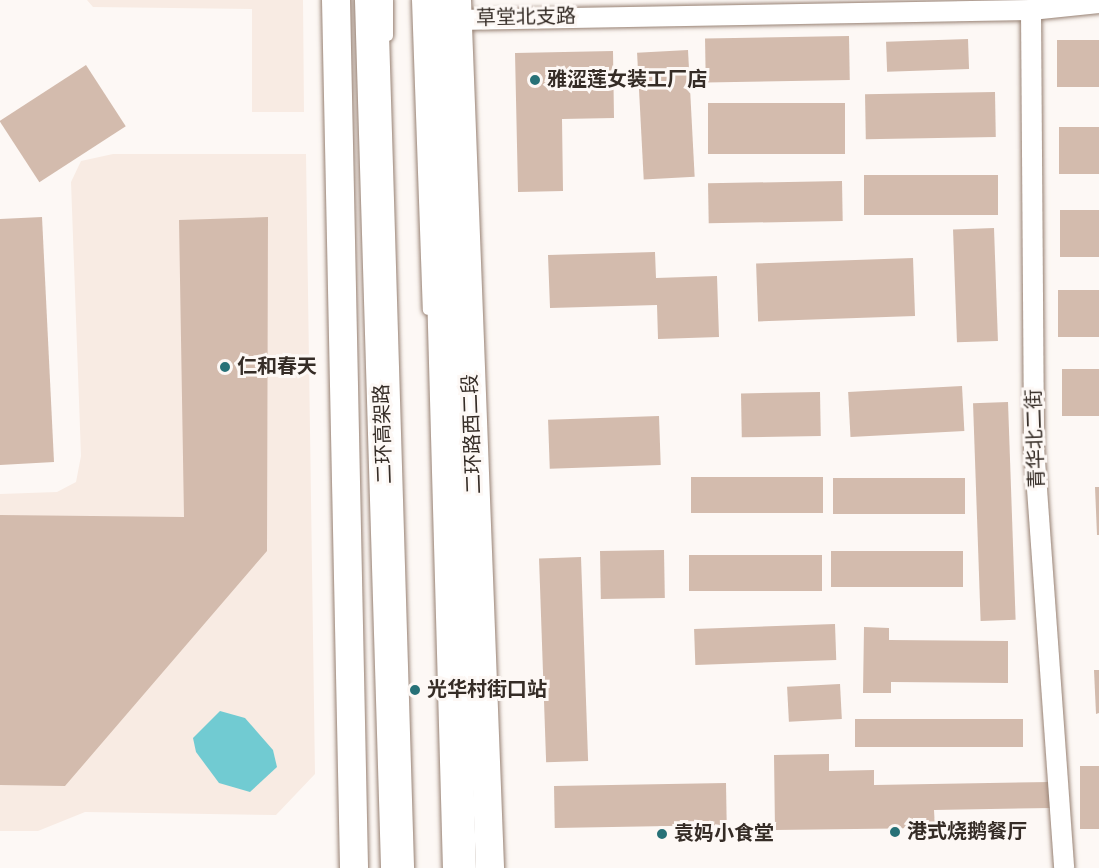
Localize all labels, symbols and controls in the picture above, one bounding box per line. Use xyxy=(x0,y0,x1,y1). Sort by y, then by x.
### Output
street label: 草堂北支路 xyxy=(476,5,576,31)
place label: 雅涩莲女装工厂店 xyxy=(547,68,707,92)
marker: 雅涩莲女装工厂店 xyxy=(528,73,542,87)
place label: 仁和春天 xyxy=(237,355,317,379)
marker: 仁和春天 xyxy=(218,360,232,374)
street label: 二环路西二段 xyxy=(459,374,487,494)
street label: 二环高架路 xyxy=(370,384,398,484)
street label: 青华北二街 xyxy=(1022,389,1050,489)
place label: 光华村街口站 xyxy=(427,678,547,702)
marker: 光华村街口站 xyxy=(408,683,422,697)
place label: 港式烧鹅餐厅 xyxy=(907,820,1027,844)
place label: 袁妈小食堂 xyxy=(674,822,774,846)
marker: 港式烧鹅餐厅 xyxy=(888,825,902,839)
marker: 袁妈小食堂 xyxy=(655,827,669,841)

